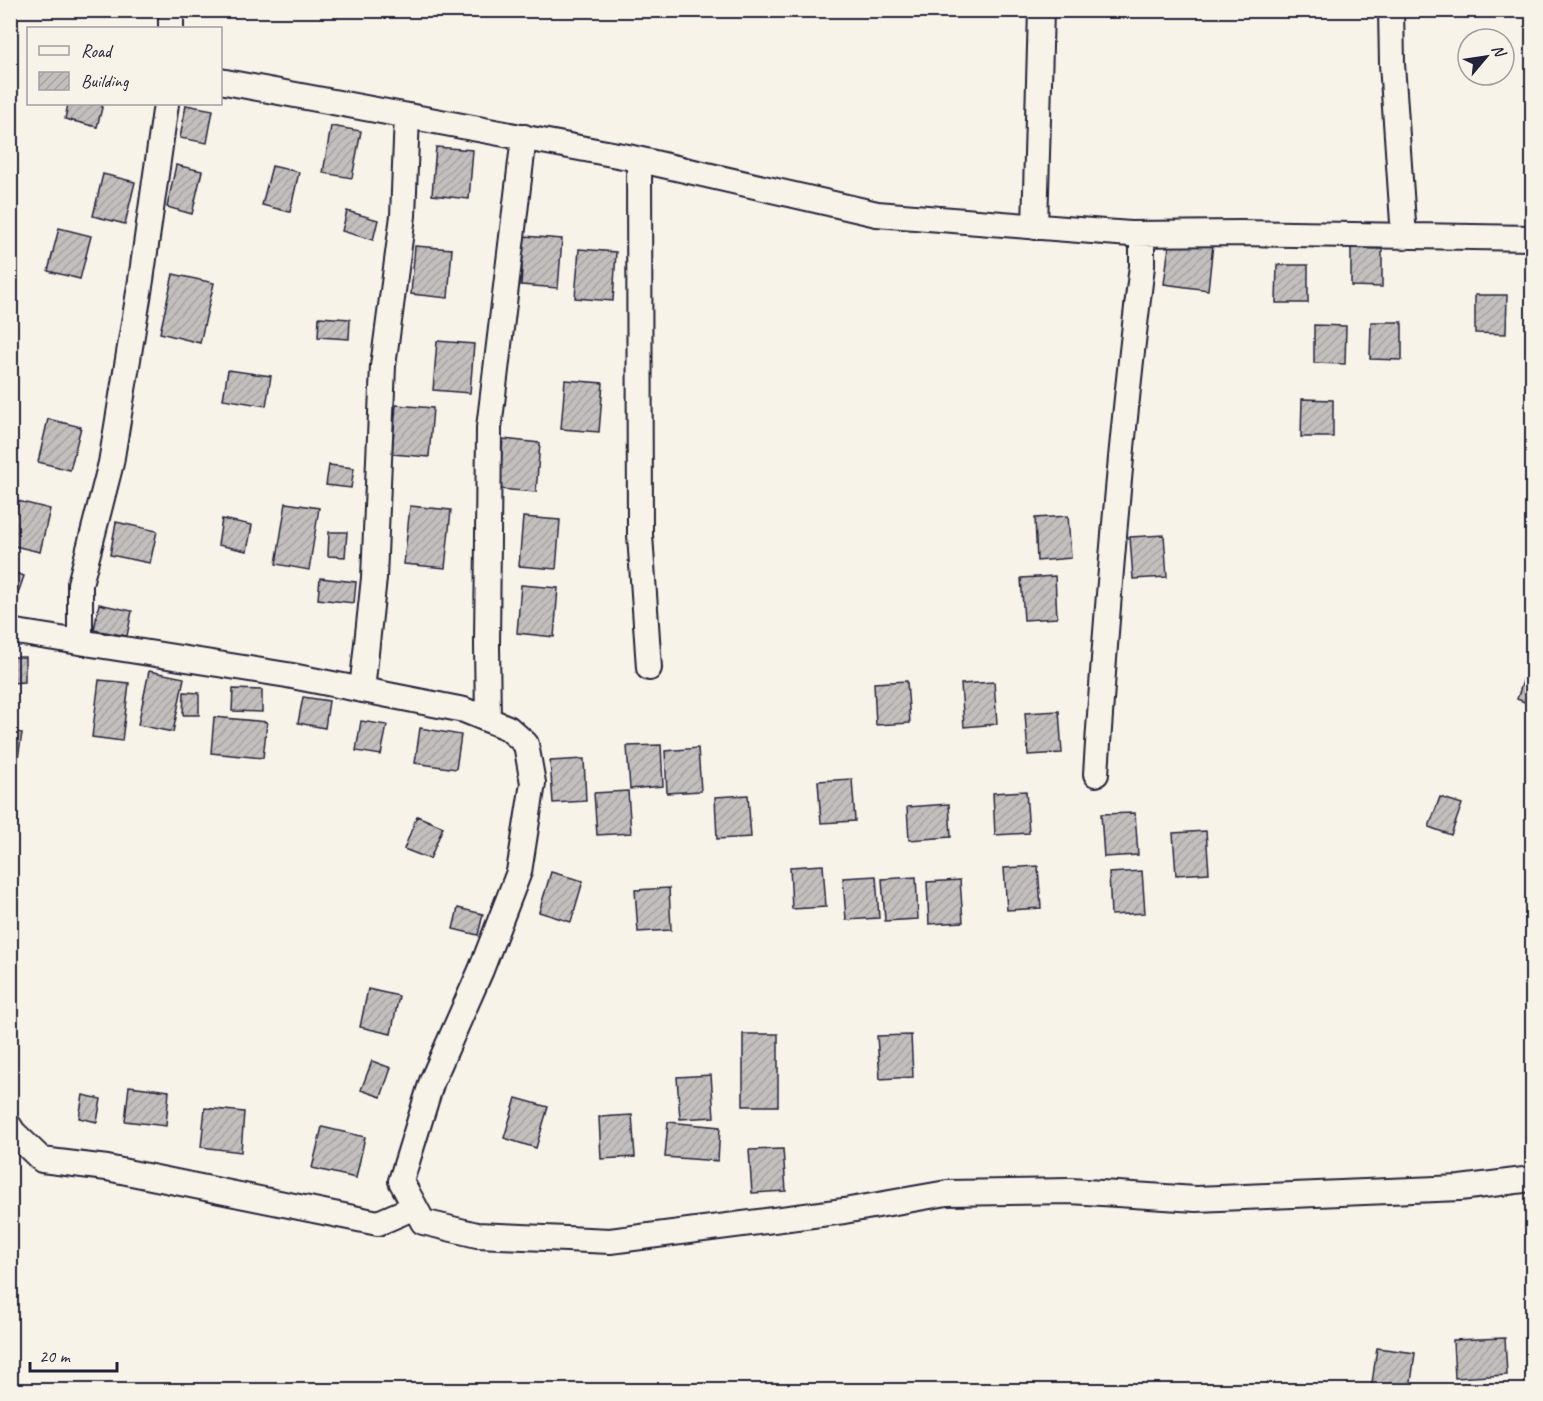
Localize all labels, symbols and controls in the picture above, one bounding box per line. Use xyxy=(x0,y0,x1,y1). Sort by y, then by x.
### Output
legend xyxy=(27,27,222,105)
north arrow xyxy=(1456,27,1516,87)
text: Road xyxy=(81,40,114,62)
text: N xyxy=(1487,41,1511,62)
text: Building xyxy=(81,70,130,92)
scale bar xyxy=(30,1335,117,1373)
text: 20 m xyxy=(39,1345,72,1367)

